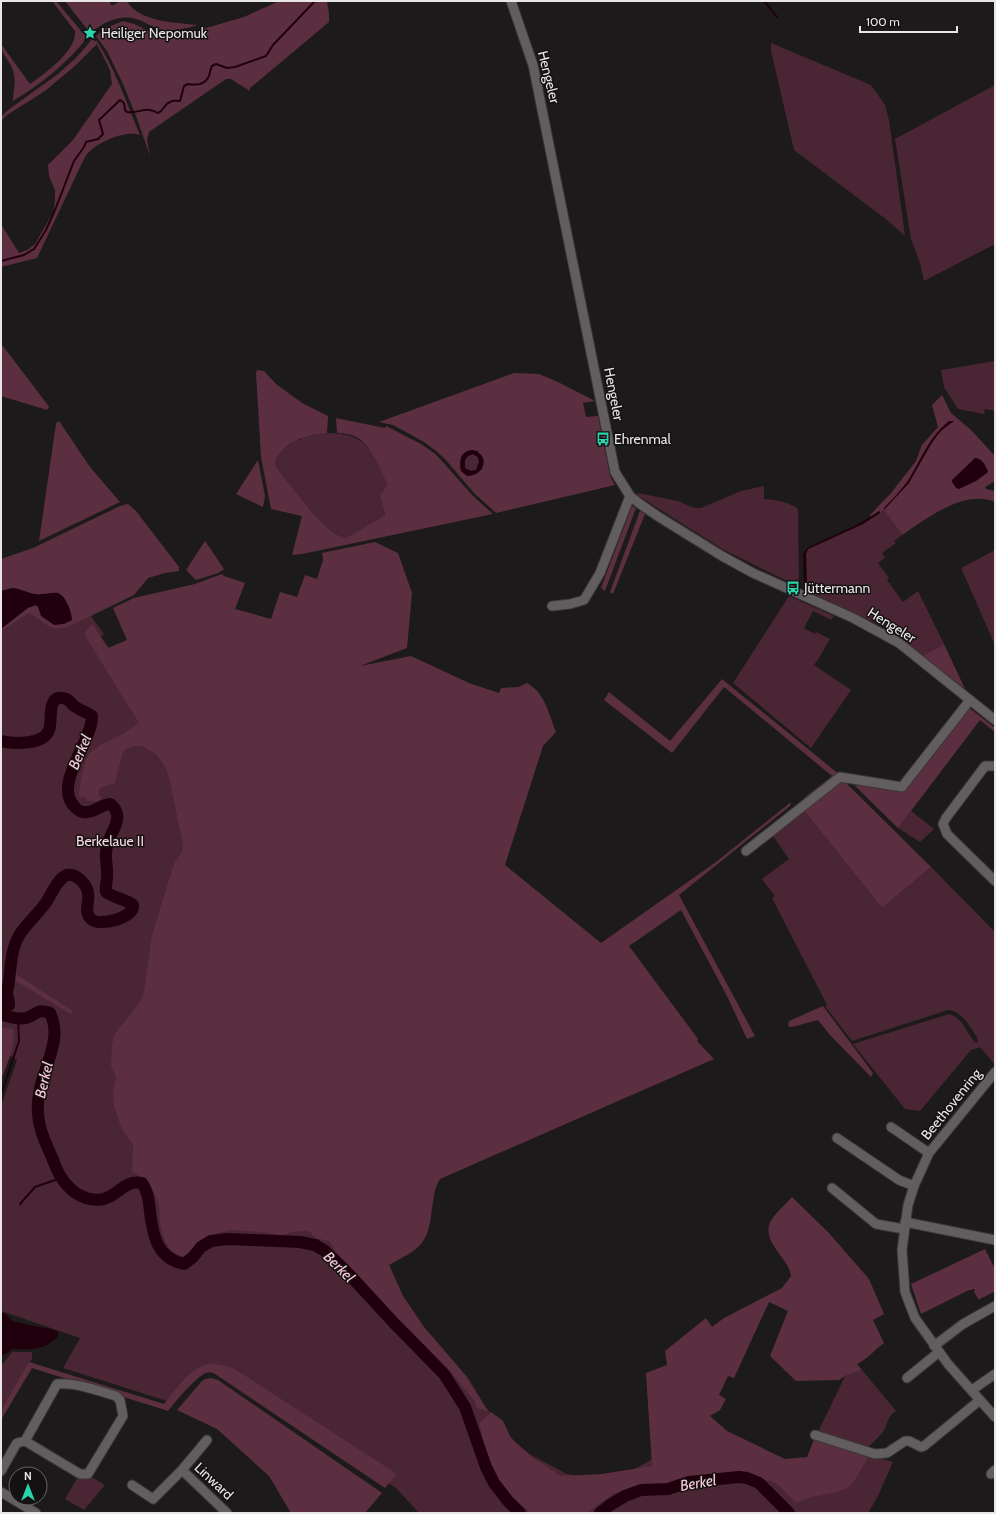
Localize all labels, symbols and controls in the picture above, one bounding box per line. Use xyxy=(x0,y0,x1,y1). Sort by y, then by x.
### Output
scale bar xyxy=(860,8,957,34)
text: 100 m xyxy=(866,14,900,29)
place label: Heiliger Nepomuk xyxy=(101,24,208,42)
place icon: Heiliger Nepomuk xyxy=(82,25,98,41)
street label: Hengeler xyxy=(534,49,564,106)
street label: Hengeler xyxy=(600,366,628,423)
place label: Ehrenmal xyxy=(614,430,672,448)
bus stop icon: Ehrenmal xyxy=(595,431,611,447)
place label: Jüttermann xyxy=(803,579,871,597)
bus stop icon: Jüttermann xyxy=(785,580,801,596)
street label: Hengeler xyxy=(864,603,920,647)
water label: Berkel xyxy=(65,731,96,772)
park label: Berkelaue II xyxy=(76,832,144,850)
water label: Berkel xyxy=(31,1060,57,1100)
street label: Beethovenring xyxy=(917,1064,986,1143)
water label: Berkel xyxy=(320,1248,359,1287)
street label: Linward xyxy=(191,1459,237,1503)
north arrow xyxy=(8,1466,48,1506)
text: N xyxy=(24,1469,32,1483)
water label: Berkel xyxy=(678,1471,718,1495)

